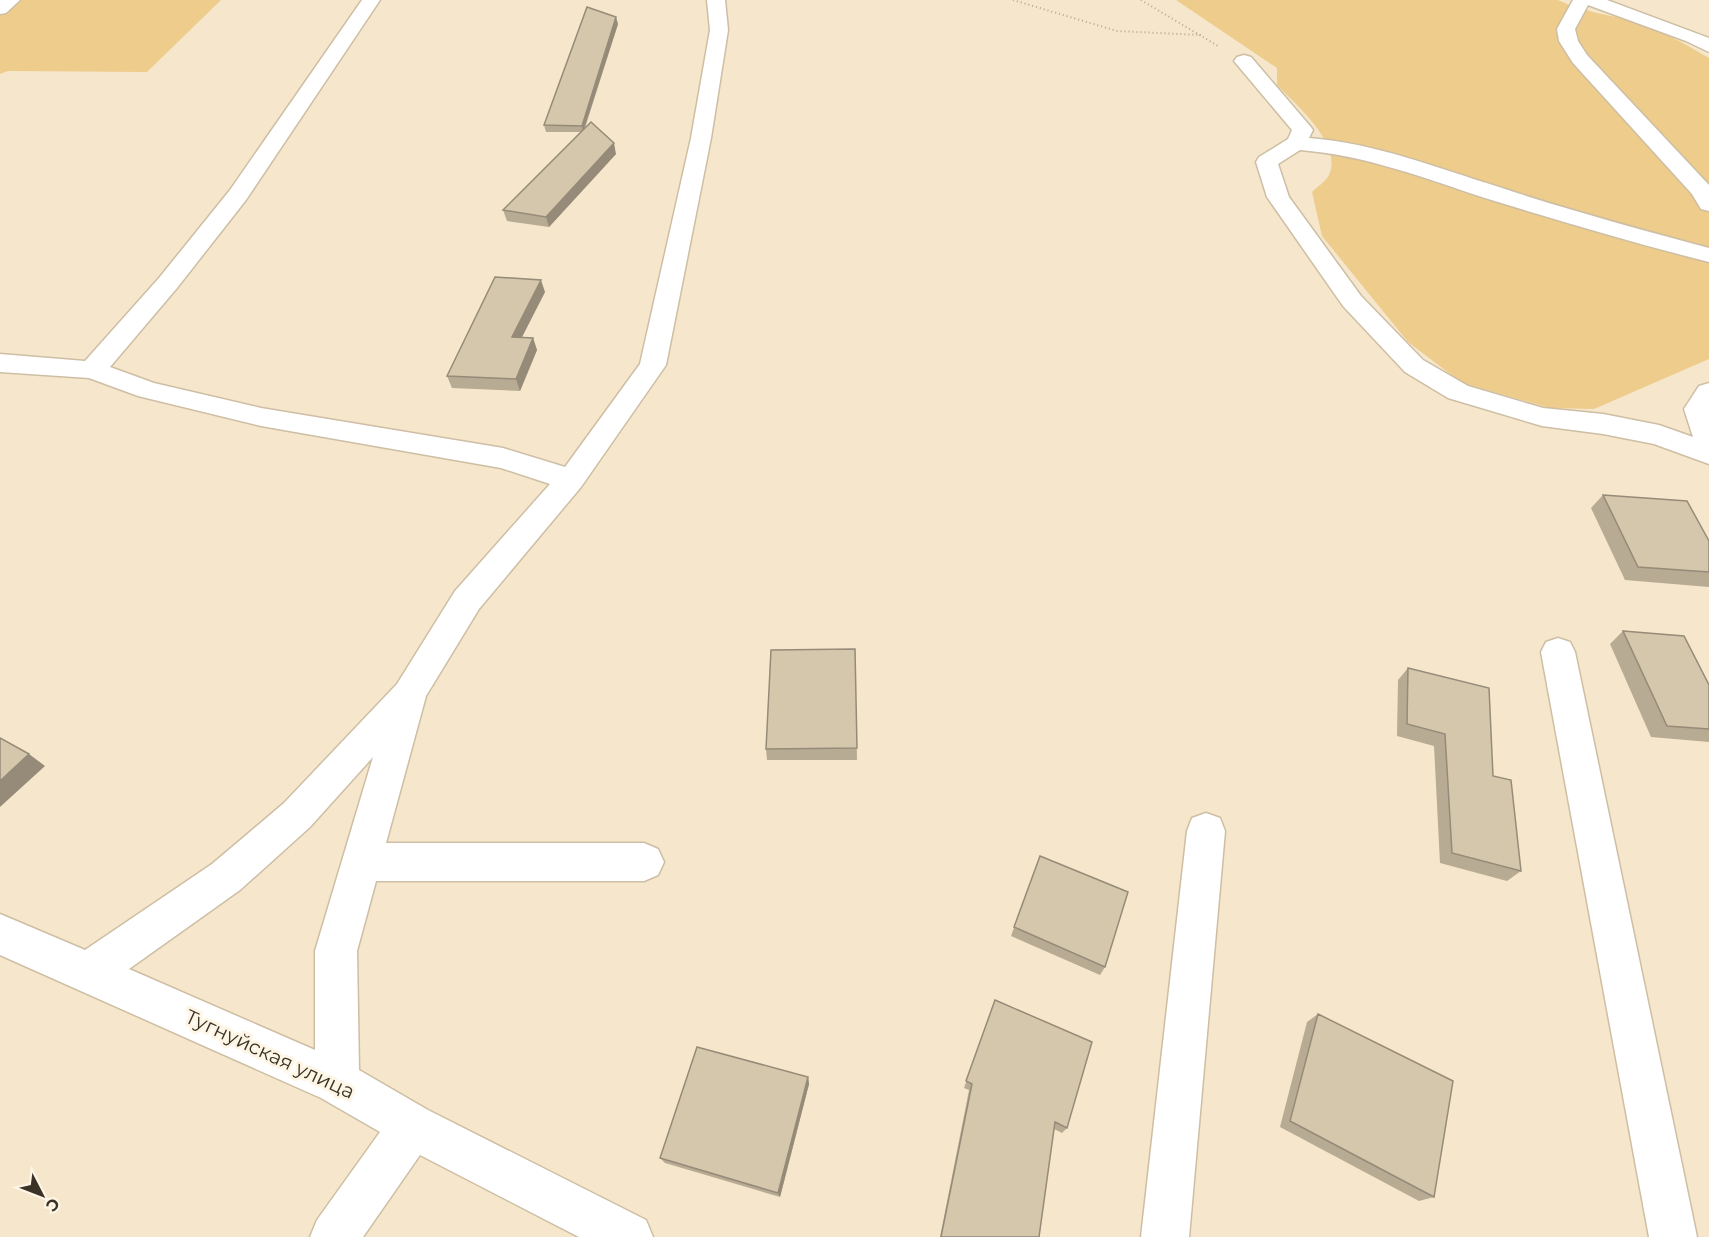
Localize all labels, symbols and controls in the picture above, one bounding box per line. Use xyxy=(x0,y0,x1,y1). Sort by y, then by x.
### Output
street label: Тугнуйская улица xyxy=(181,1004,359,1104)
north arrow xyxy=(12,1165,72,1225)
text: С xyxy=(42,1194,64,1216)

